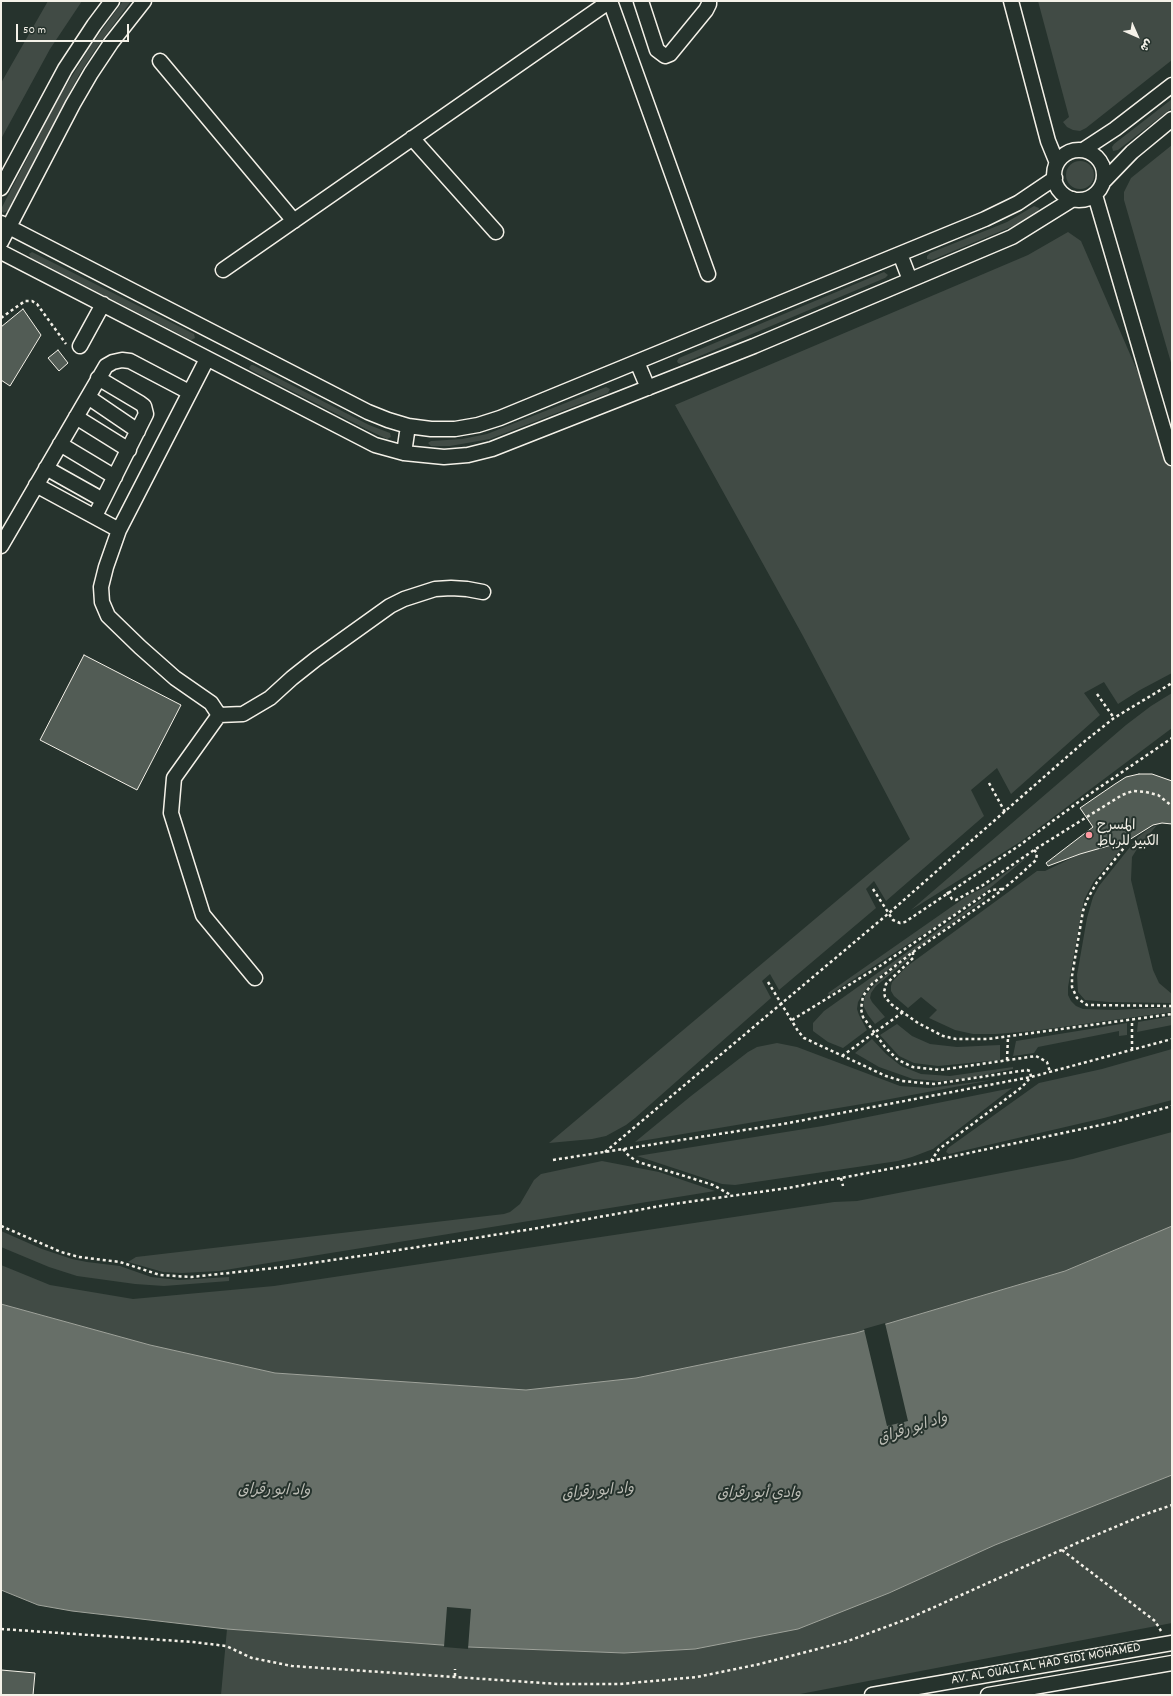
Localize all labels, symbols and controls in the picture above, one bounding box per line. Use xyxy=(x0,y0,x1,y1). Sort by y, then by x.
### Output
scale bar xyxy=(18,16,131,42)
north arrow xyxy=(1117,16,1157,56)
text: 50 m xyxy=(23,22,46,39)
text: ش xyxy=(1136,35,1155,54)
place label: المسرح الكبير للرباط xyxy=(1097,819,1159,852)
marker: المسرح الكبير للرباط xyxy=(1084,830,1094,840)
water label: واد ابو رقراق xyxy=(876,1410,950,1450)
water label: واد ابو رقراق xyxy=(561,1481,635,1505)
water label: واد ابو رقراق xyxy=(238,1482,310,1502)
water label: وادي أبو رقراق xyxy=(717,1486,801,1504)
street label: AV. AL OUALI AL HAD SIDI MOHAMED xyxy=(950,1640,1142,1690)

